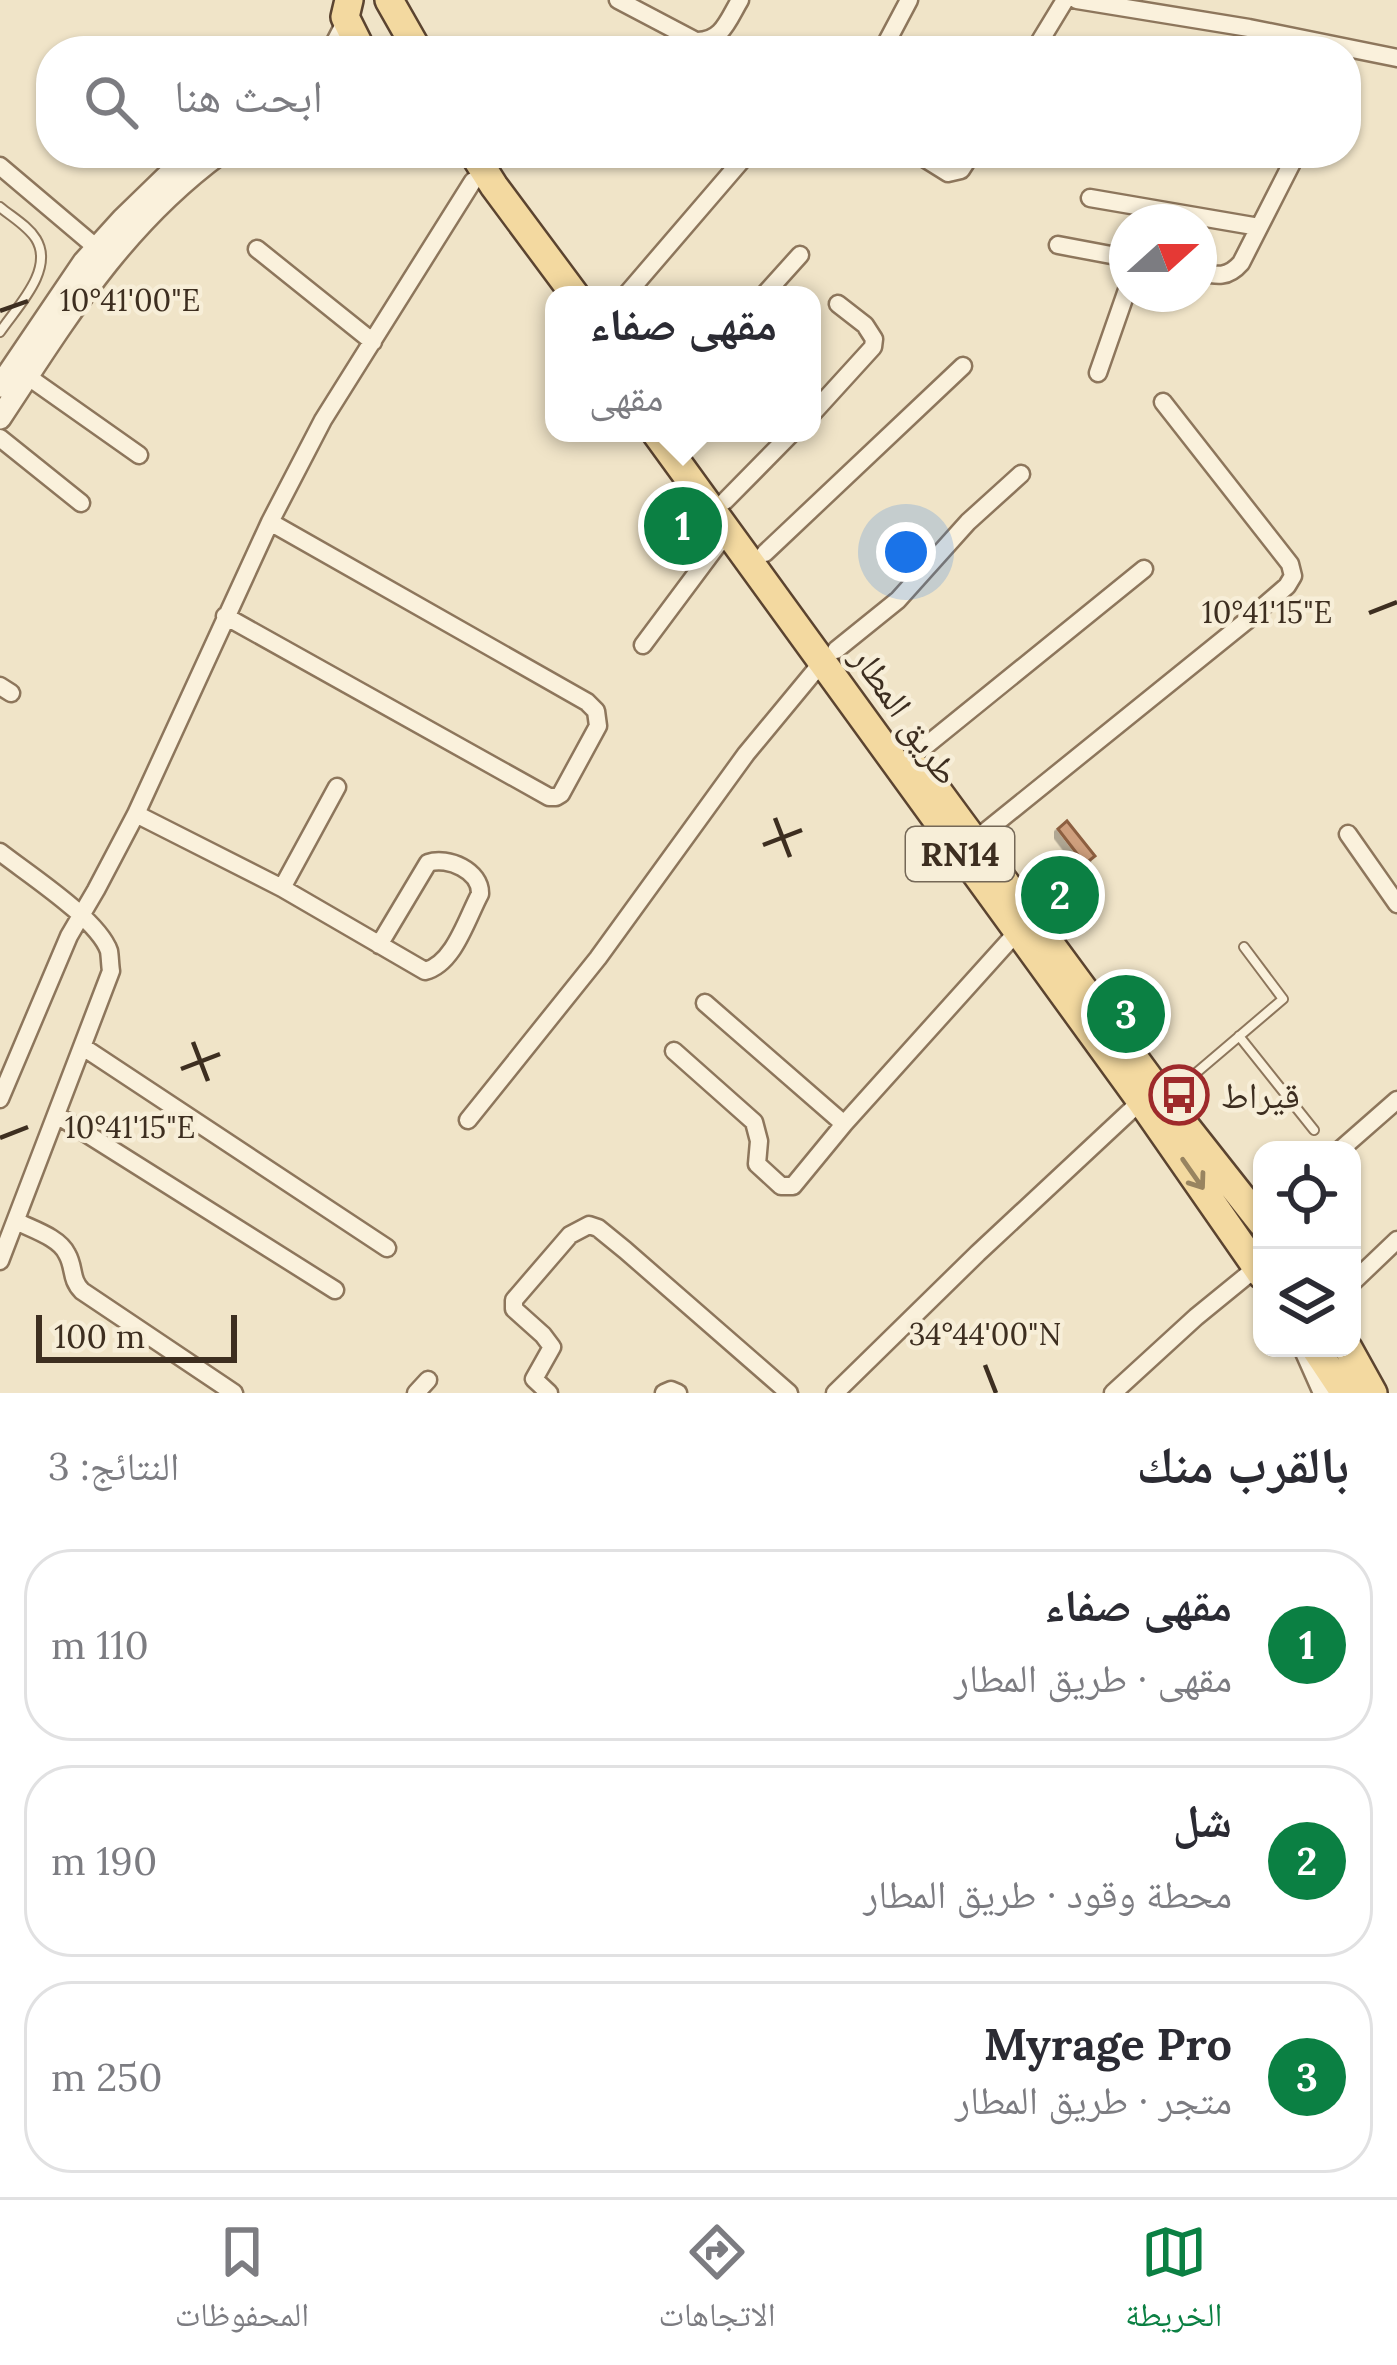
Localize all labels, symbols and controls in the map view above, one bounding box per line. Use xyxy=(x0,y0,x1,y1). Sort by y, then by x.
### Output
search box xyxy=(36,36,1361,168)
text: ابحث هنا xyxy=(174,67,323,124)
icon: search xyxy=(78,69,144,135)
north arrow xyxy=(1109,204,1217,312)
text: 10°41'00"E xyxy=(60,281,200,319)
popup xyxy=(545,286,821,442)
text: مقهى صفاء xyxy=(589,295,777,352)
text: مقهى xyxy=(589,372,663,422)
pin: 1 xyxy=(644,481,722,571)
your location xyxy=(876,522,936,582)
text: 10°41'15"E xyxy=(1202,593,1332,631)
street label: طريق المطار xyxy=(841,635,971,794)
road number: RN14 xyxy=(906,827,1014,881)
pin: 2 xyxy=(1021,850,1099,940)
pin: 3 xyxy=(1087,969,1165,1059)
bus stop icon: قيراط xyxy=(1148,1064,1210,1126)
place label: قيراط xyxy=(1221,1072,1300,1118)
text: 10°41'15"E xyxy=(65,1108,195,1146)
map controls xyxy=(1253,1141,1361,1357)
button: locate xyxy=(1253,1141,1361,1249)
one-way arrow xyxy=(1180,1157,1205,1190)
button: layers xyxy=(1253,1249,1361,1357)
scale bar xyxy=(36,1309,237,1362)
text: 100 m xyxy=(54,1315,145,1357)
text: 34°44'00"N xyxy=(909,1315,1061,1353)
text: بالقرب منك xyxy=(1137,1432,1349,1497)
text: النتائج: 3 xyxy=(48,1441,179,1491)
text: مقهى صفاء xyxy=(1044,1576,1232,1633)
text: 110 m xyxy=(51,1620,149,1670)
text: 1 xyxy=(1299,1620,1315,1670)
text: مقهى · طريق المطار xyxy=(954,1653,1232,1703)
text: شل xyxy=(1173,1792,1232,1849)
text: 190 m xyxy=(51,1836,157,1886)
text: 2 xyxy=(1297,1836,1317,1886)
text: محطة وقود · طريق المطار xyxy=(863,1869,1232,1919)
text: Myrage Pro xyxy=(984,2015,1232,2072)
text: 250 m xyxy=(51,2052,163,2102)
text: 3 xyxy=(1296,2052,1318,2102)
text: متجر · طريق المطار xyxy=(955,2075,1232,2125)
tab: المحفوظات xyxy=(175,2219,309,2347)
tab: الاتجاهات xyxy=(658,2219,776,2347)
tab: الخريطة xyxy=(1125,2219,1222,2347)

